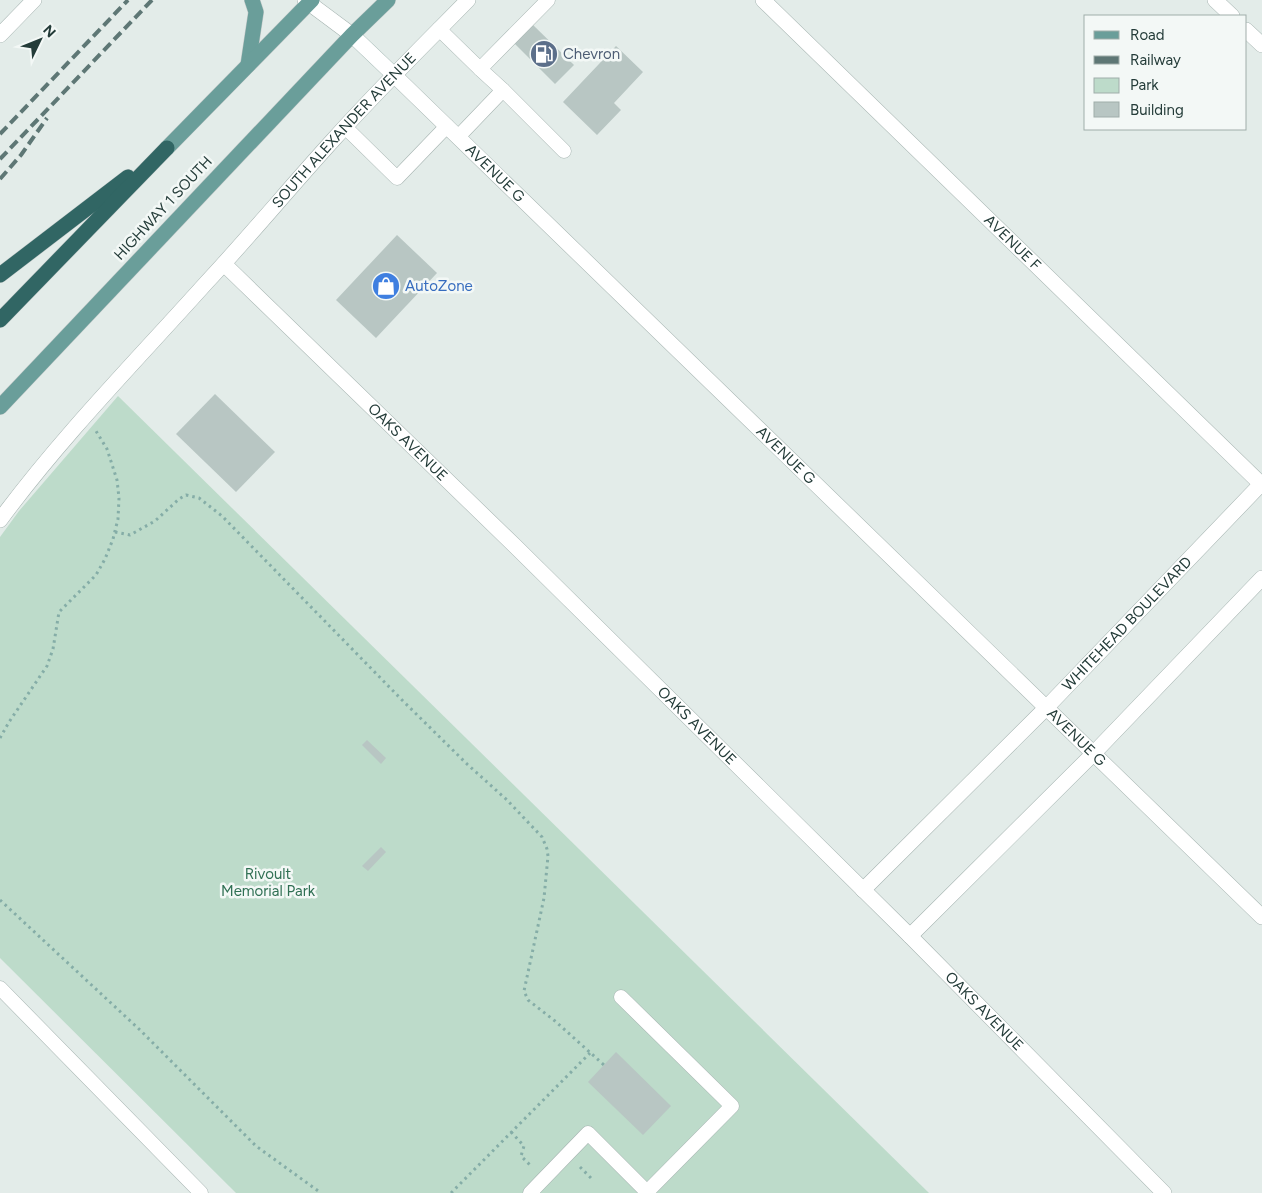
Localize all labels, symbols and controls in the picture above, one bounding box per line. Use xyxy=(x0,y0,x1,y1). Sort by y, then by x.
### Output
north arrow xyxy=(15,15,65,65)
legend xyxy=(1084,15,1247,130)
text: N xyxy=(39,22,59,41)
text: Road xyxy=(1130,26,1165,44)
fuel station icon: Chevron xyxy=(529,39,559,69)
place label: Chevron xyxy=(563,45,620,63)
street label: SOUTH ALEXANDER AVENUE xyxy=(268,49,420,212)
text: Railway xyxy=(1130,51,1181,69)
text: Park xyxy=(1130,76,1159,94)
text: Building xyxy=(1130,101,1184,119)
street label: AVENUE G xyxy=(462,141,528,206)
street label: HIGHWAY 1 SOUTH xyxy=(110,152,216,264)
street label: AVENUE F xyxy=(981,211,1045,274)
shop icon: AutoZone xyxy=(371,271,401,301)
place label: AutoZone xyxy=(405,277,473,295)
street label: OAKS AVENUE xyxy=(364,400,451,485)
street label: AVENUE G xyxy=(753,423,819,488)
street label: WHITEHEAD BOULEVARD xyxy=(1058,553,1195,694)
street label: OAKS AVENUE xyxy=(654,683,740,769)
street label: AVENUE G xyxy=(1043,705,1110,770)
park label: Rivoult Memorial Park xyxy=(221,865,316,900)
street label: OAKS AVENUE xyxy=(941,968,1027,1054)

